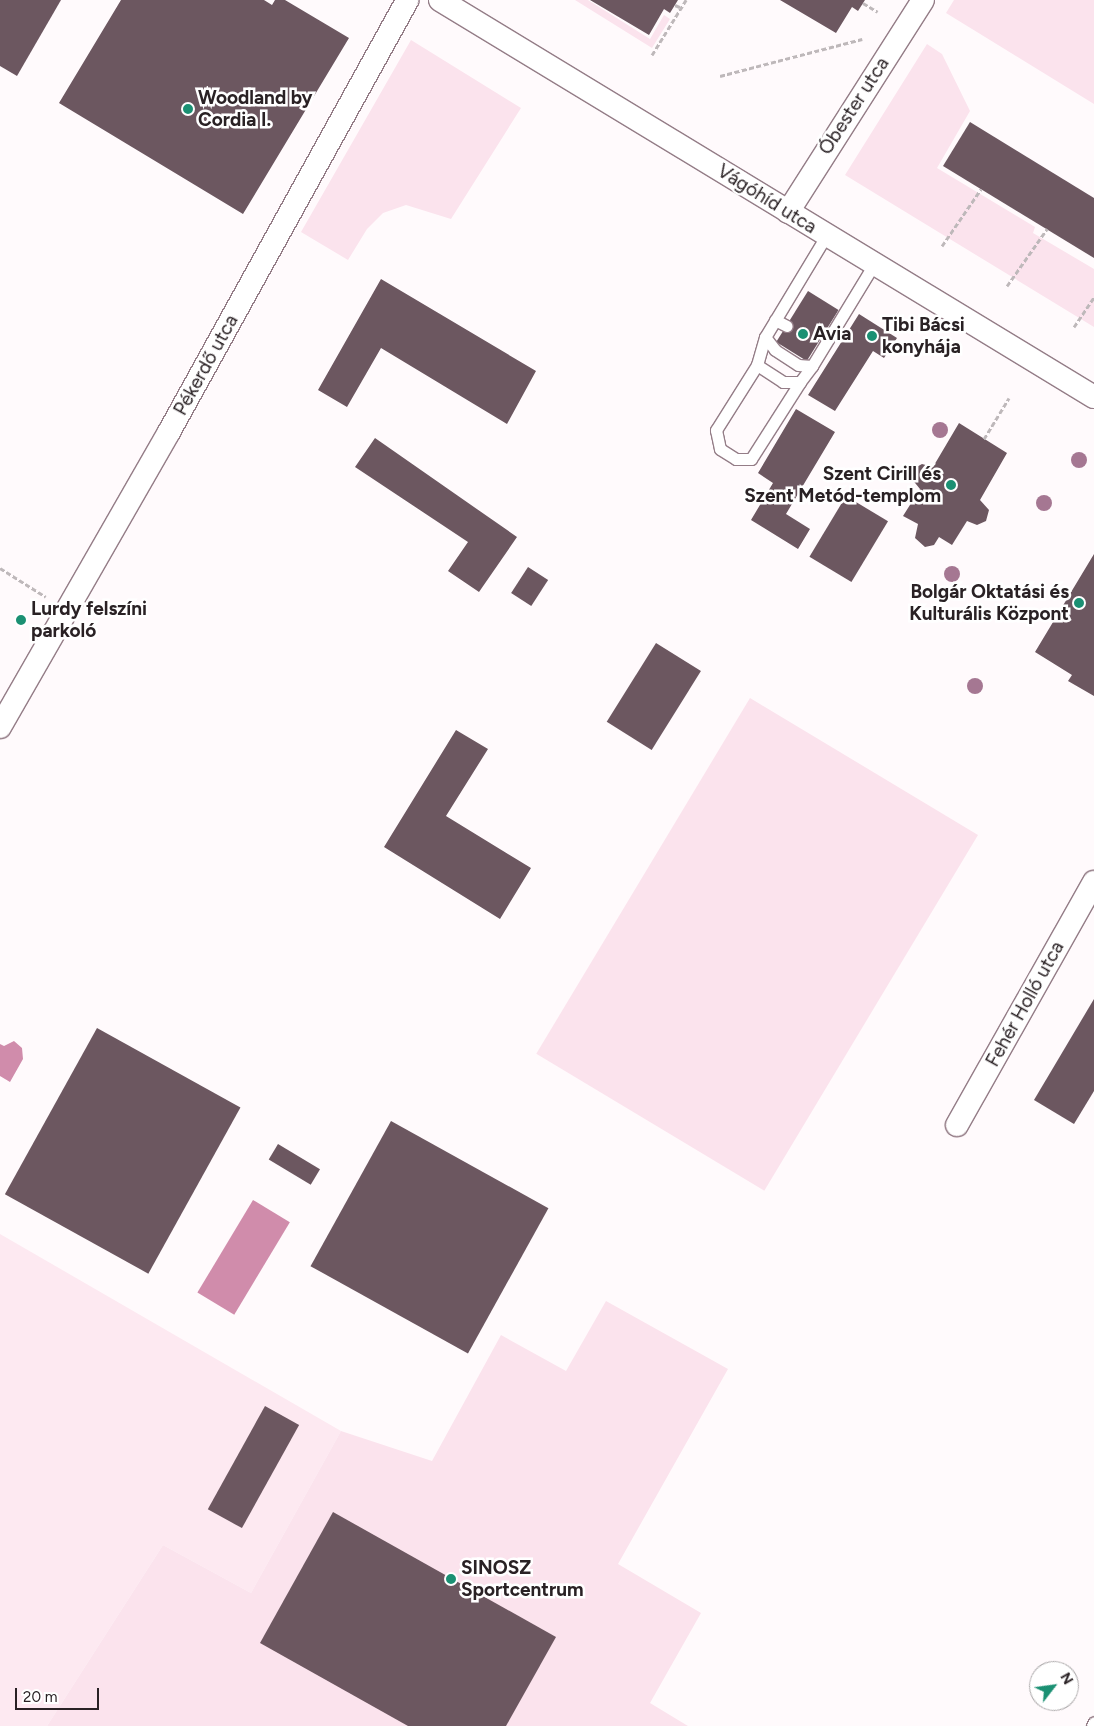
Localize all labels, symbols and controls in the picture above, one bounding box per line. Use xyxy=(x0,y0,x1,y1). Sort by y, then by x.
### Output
street label: Óbester utca xyxy=(814,53,894,159)
place label: Woodland by Cordia I. xyxy=(198,87,313,131)
marker: Woodland by Cordia I. xyxy=(182,103,194,115)
street label: Vágóhíd utca xyxy=(713,159,821,239)
street label: Pékerdő utca xyxy=(169,311,243,419)
place label: Tibi Bácsi konyhája xyxy=(882,314,965,358)
place label: Avia xyxy=(813,323,851,345)
marker: Avia xyxy=(797,328,809,340)
marker: Tibi Bácsi konyhája xyxy=(866,330,878,342)
place label: Szent Cirill és Szent Metód-templom xyxy=(744,463,941,507)
marker: Szent Cirill és Szent Metód-templom xyxy=(945,479,957,491)
place label: Bolgár Oktatási és Kulturális Központ xyxy=(909,581,1069,625)
marker: Bolgár Oktatási és Kulturális Központ xyxy=(1073,597,1085,609)
place label: Lurdy felszíni parkoló xyxy=(31,598,147,642)
marker: Lurdy felszíni parkoló xyxy=(15,614,27,626)
street label: Fehér Holló utca xyxy=(981,937,1069,1071)
place label: SINOSZ Sportcentrum xyxy=(461,1557,584,1601)
marker: SINOSZ Sportcentrum xyxy=(445,1573,457,1585)
north arrow xyxy=(1029,1661,1079,1711)
text: N xyxy=(1056,1670,1077,1688)
scale bar xyxy=(18,1678,101,1710)
text: 20 m xyxy=(23,1688,57,1706)

